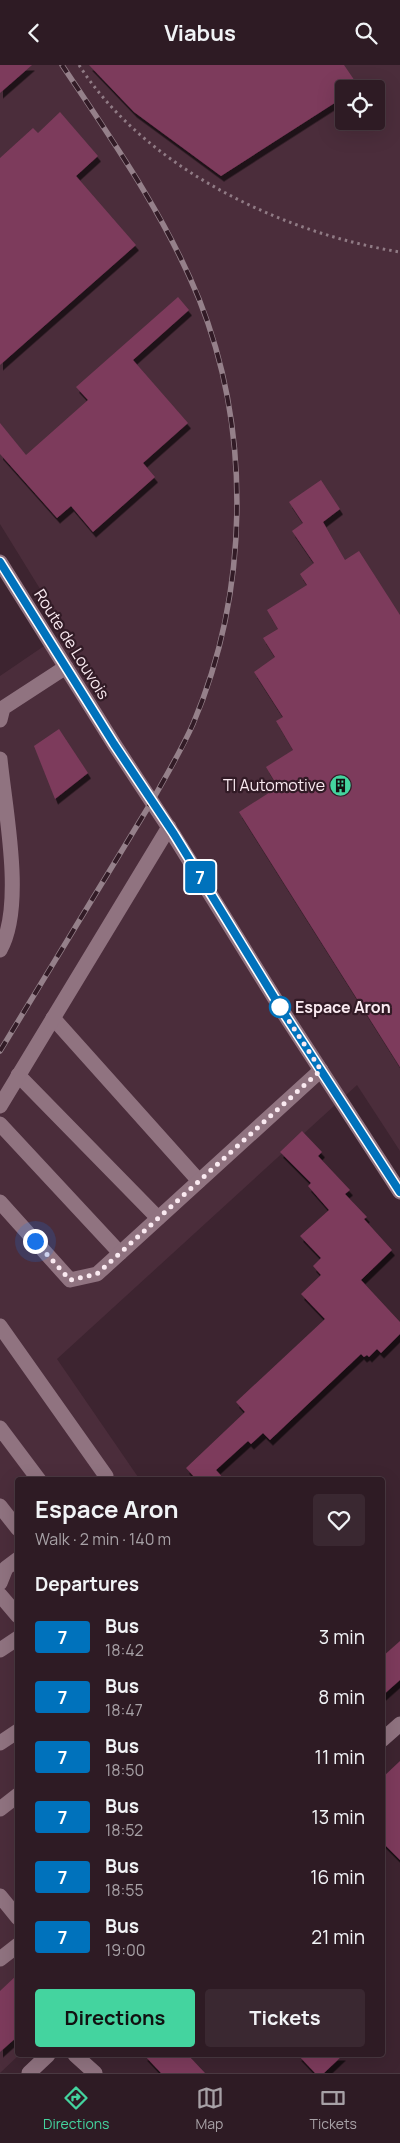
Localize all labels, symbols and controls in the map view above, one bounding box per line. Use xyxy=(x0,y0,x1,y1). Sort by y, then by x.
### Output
text: Viabus xyxy=(164,18,236,48)
icon: back xyxy=(20,19,48,47)
icon: search xyxy=(352,19,380,47)
map controls xyxy=(335,80,385,130)
button: locate xyxy=(335,80,385,130)
street label: Route de Louvois xyxy=(29,585,115,703)
building icon: TI Automotive xyxy=(329,773,353,797)
place label: TI Automotive xyxy=(223,774,325,796)
line badge: 7 xyxy=(184,861,216,893)
text: 7 xyxy=(195,865,205,889)
marker: Espace Aron xyxy=(269,996,291,1018)
place label: Espace Aron xyxy=(295,996,391,1018)
your location xyxy=(23,1229,48,1254)
text: Espace Aron xyxy=(35,1492,179,1525)
button: heart xyxy=(313,1494,365,1546)
text: Walk · 2 min · 140 m xyxy=(35,1528,171,1550)
text: Departures xyxy=(35,1571,139,1597)
text: Bus xyxy=(105,1613,139,1639)
text: 3 min xyxy=(319,1624,365,1650)
text: 7 xyxy=(58,1625,67,1649)
text: 18:42 xyxy=(105,1639,144,1661)
text: Bus xyxy=(105,1673,139,1699)
text: 8 min xyxy=(318,1684,365,1710)
text: 7 xyxy=(58,1685,67,1709)
text: 18:47 xyxy=(105,1699,143,1721)
text: Bus xyxy=(105,1733,139,1759)
text: 11 min xyxy=(315,1744,365,1770)
text: 7 xyxy=(58,1745,67,1769)
text: 18:50 xyxy=(105,1759,144,1781)
text: Bus xyxy=(105,1793,139,1819)
text: 13 min xyxy=(311,1804,365,1830)
text: 7 xyxy=(58,1805,67,1829)
text: 18:52 xyxy=(105,1819,143,1841)
text: Bus xyxy=(105,1853,139,1879)
text: 16 min xyxy=(310,1864,365,1890)
text: 7 xyxy=(58,1865,67,1889)
text: 18:55 xyxy=(105,1879,144,1901)
text: Bus xyxy=(105,1913,139,1939)
text: 21 min xyxy=(311,1924,365,1950)
text: 7 xyxy=(58,1925,67,1949)
text: 19:00 xyxy=(105,1939,145,1961)
button: Directions xyxy=(35,1989,195,2047)
button: Tickets xyxy=(205,1989,365,2047)
tab: Directions xyxy=(43,2084,109,2133)
tab: Map xyxy=(196,2084,224,2133)
tab: Tickets xyxy=(310,2084,357,2133)

